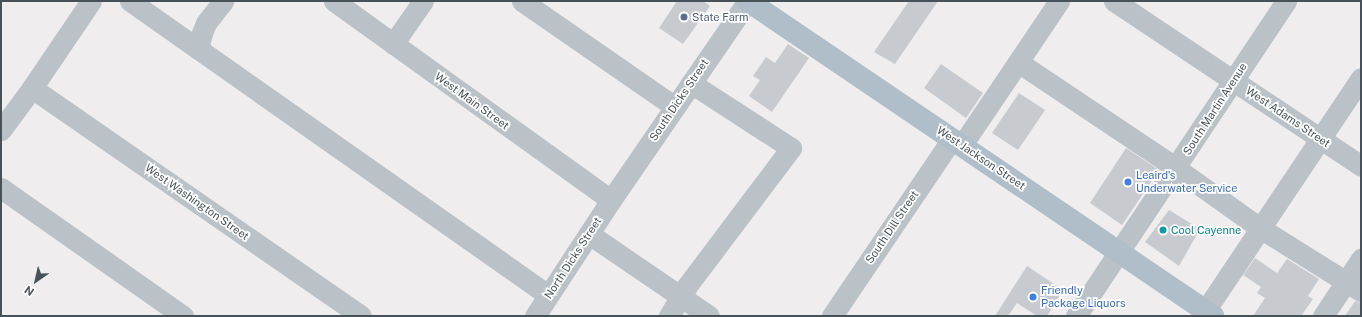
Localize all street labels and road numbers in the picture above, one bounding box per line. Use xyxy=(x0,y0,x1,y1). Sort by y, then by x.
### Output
street label: South Dicks Street xyxy=(647,57,711,143)
street label: South Martin Avenue xyxy=(1180,61,1250,157)
street label: West Main Street xyxy=(432,70,512,132)
street label: West Adams Street xyxy=(1243,84,1333,150)
street label: West Jackson Street xyxy=(934,123,1028,193)
street label: West Washington Street xyxy=(142,161,252,243)
street label: South Dill Street xyxy=(863,188,921,266)
street label: North Dicks Street xyxy=(542,215,604,301)

